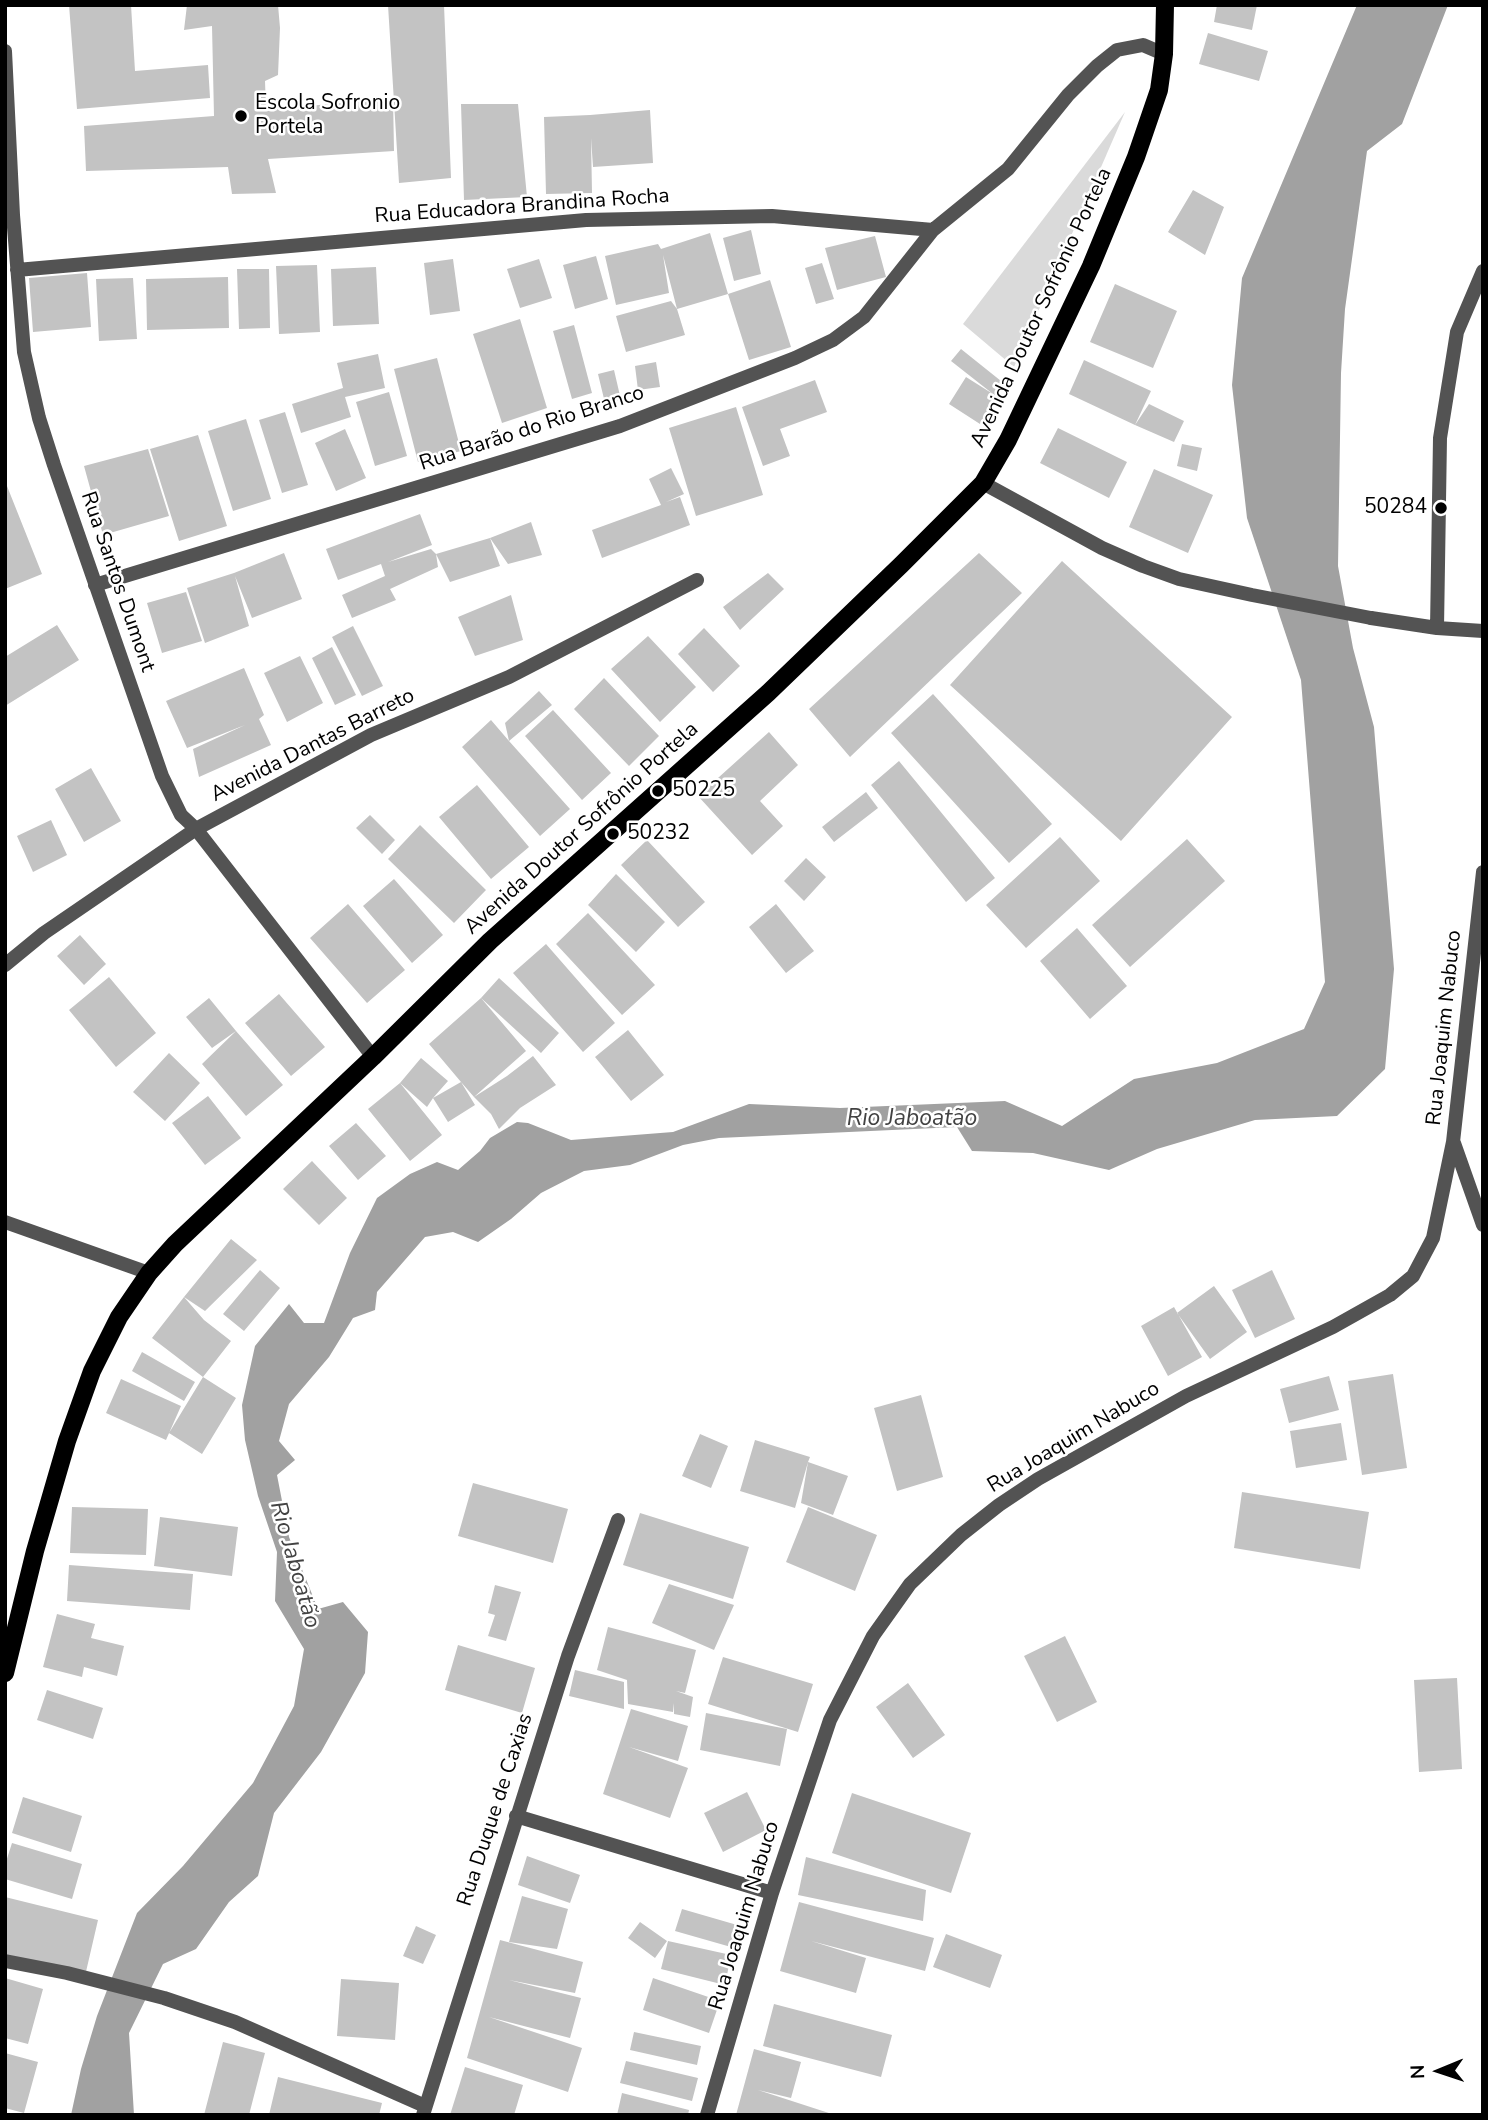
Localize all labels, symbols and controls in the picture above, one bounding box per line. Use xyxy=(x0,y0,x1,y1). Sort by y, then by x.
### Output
place label: Escola Sofronio Portela xyxy=(255,91,400,141)
marker: Escola Sofronio Portela xyxy=(233,108,249,124)
street label: Avenida Doutor Sofrônio Portela xyxy=(966,164,1118,452)
street label: Rua Educadora Brandina Rocha xyxy=(374,184,670,230)
street label: Rua Barão do Rio Branco xyxy=(417,381,647,477)
street label: Rua Santos Dumont xyxy=(74,489,160,675)
place label: 50284 xyxy=(1364,495,1427,521)
marker: 50284 xyxy=(1433,500,1449,516)
street label: Avenida Dantas Barreto xyxy=(207,684,419,808)
street label: Avenida Doutor Sofrônio Portela xyxy=(460,717,704,941)
place label: 50225 xyxy=(672,778,735,804)
marker: 50225 xyxy=(650,783,666,799)
place label: 50232 xyxy=(627,821,690,847)
marker: 50232 xyxy=(605,826,621,842)
street label: Rua Joaquim Nabuco xyxy=(1422,929,1468,1127)
water label: Rio Jaboatão xyxy=(847,1105,977,1133)
street label: Rua Joaquim Nabuco xyxy=(983,1377,1165,1499)
water label: Rio Jaboatão xyxy=(263,1498,325,1632)
street label: Rua Duque de Caxias xyxy=(453,1710,539,1910)
street label: Rua Joaquim Nabuco xyxy=(704,1819,786,2013)
north arrow xyxy=(1404,2036,1474,2106)
text: N xyxy=(1405,2064,1431,2079)

